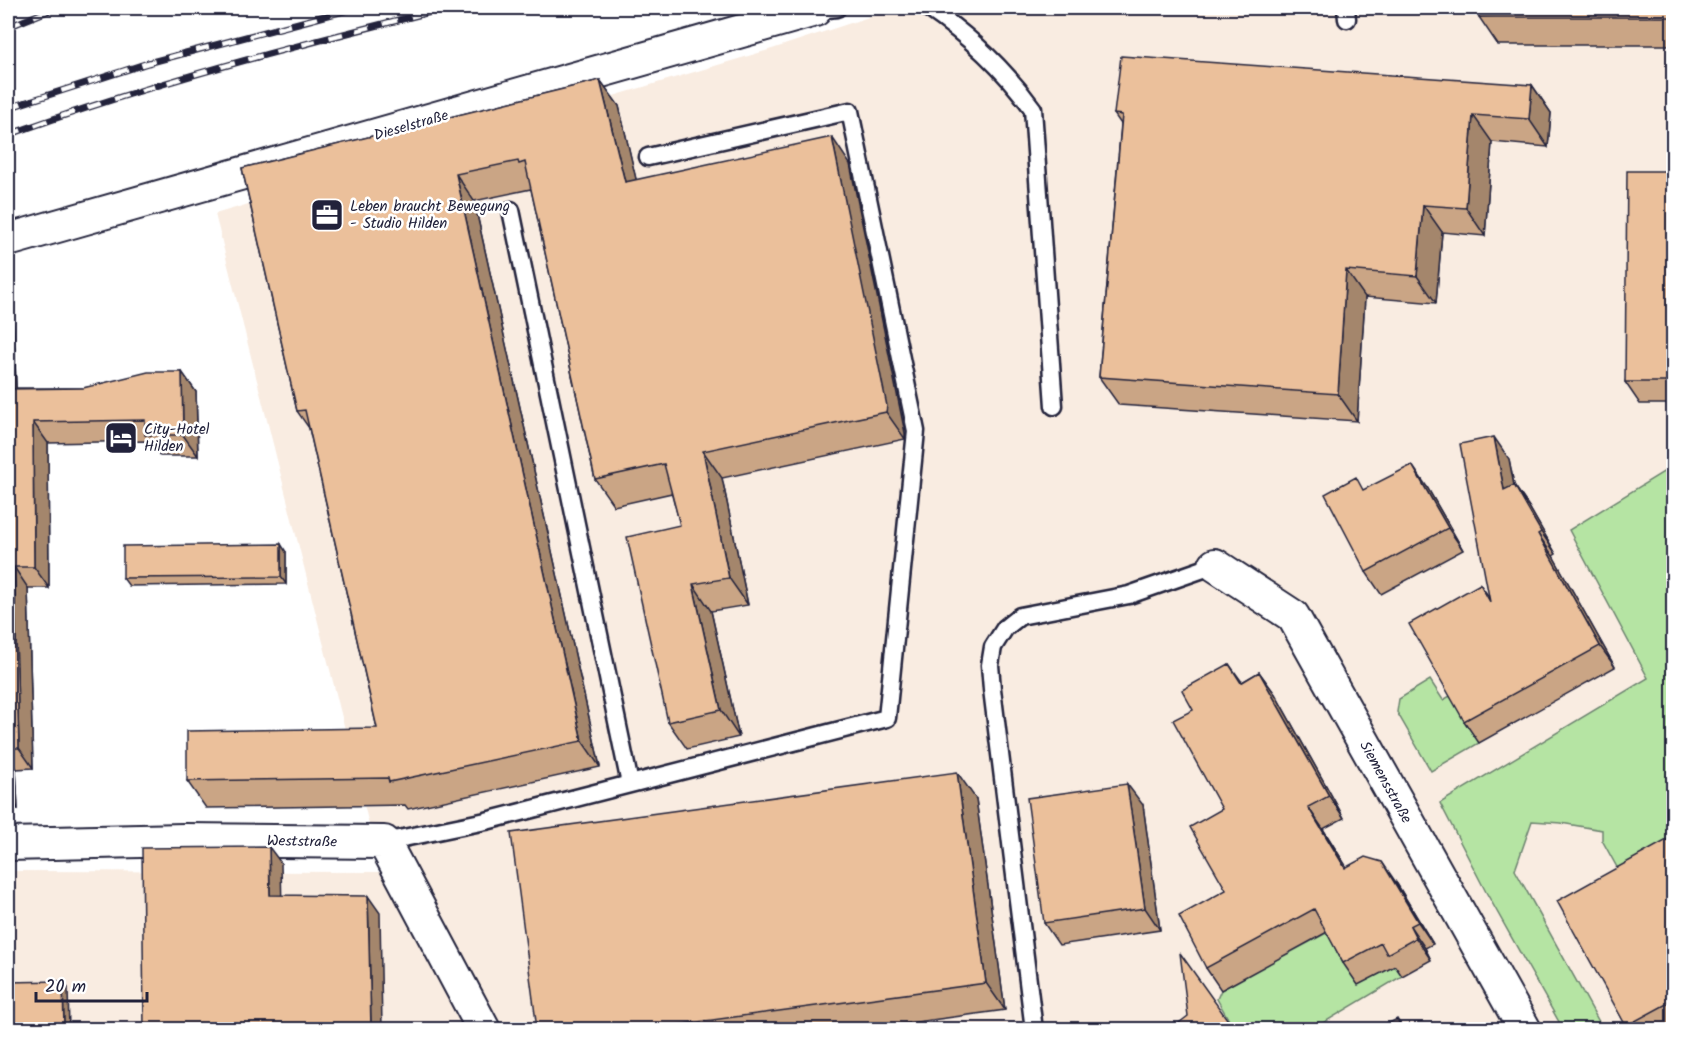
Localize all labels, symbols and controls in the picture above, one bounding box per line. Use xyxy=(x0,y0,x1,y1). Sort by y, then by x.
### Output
street label: Dieselstraße xyxy=(371,104,452,148)
place label: Leben braucht Bewegung - Studio Hilden xyxy=(350,195,510,236)
office icon: Leben braucht Bewegung - Studio Hilden xyxy=(309,197,345,233)
place label: City-Hotel Hilden xyxy=(144,418,210,459)
hotel icon: City-Hotel Hilden xyxy=(103,420,139,456)
street label: Siemensstraße xyxy=(1353,737,1418,828)
street label: Weststraße xyxy=(267,829,338,855)
scale bar xyxy=(36,965,147,1003)
text: 20 m xyxy=(45,973,86,1002)

